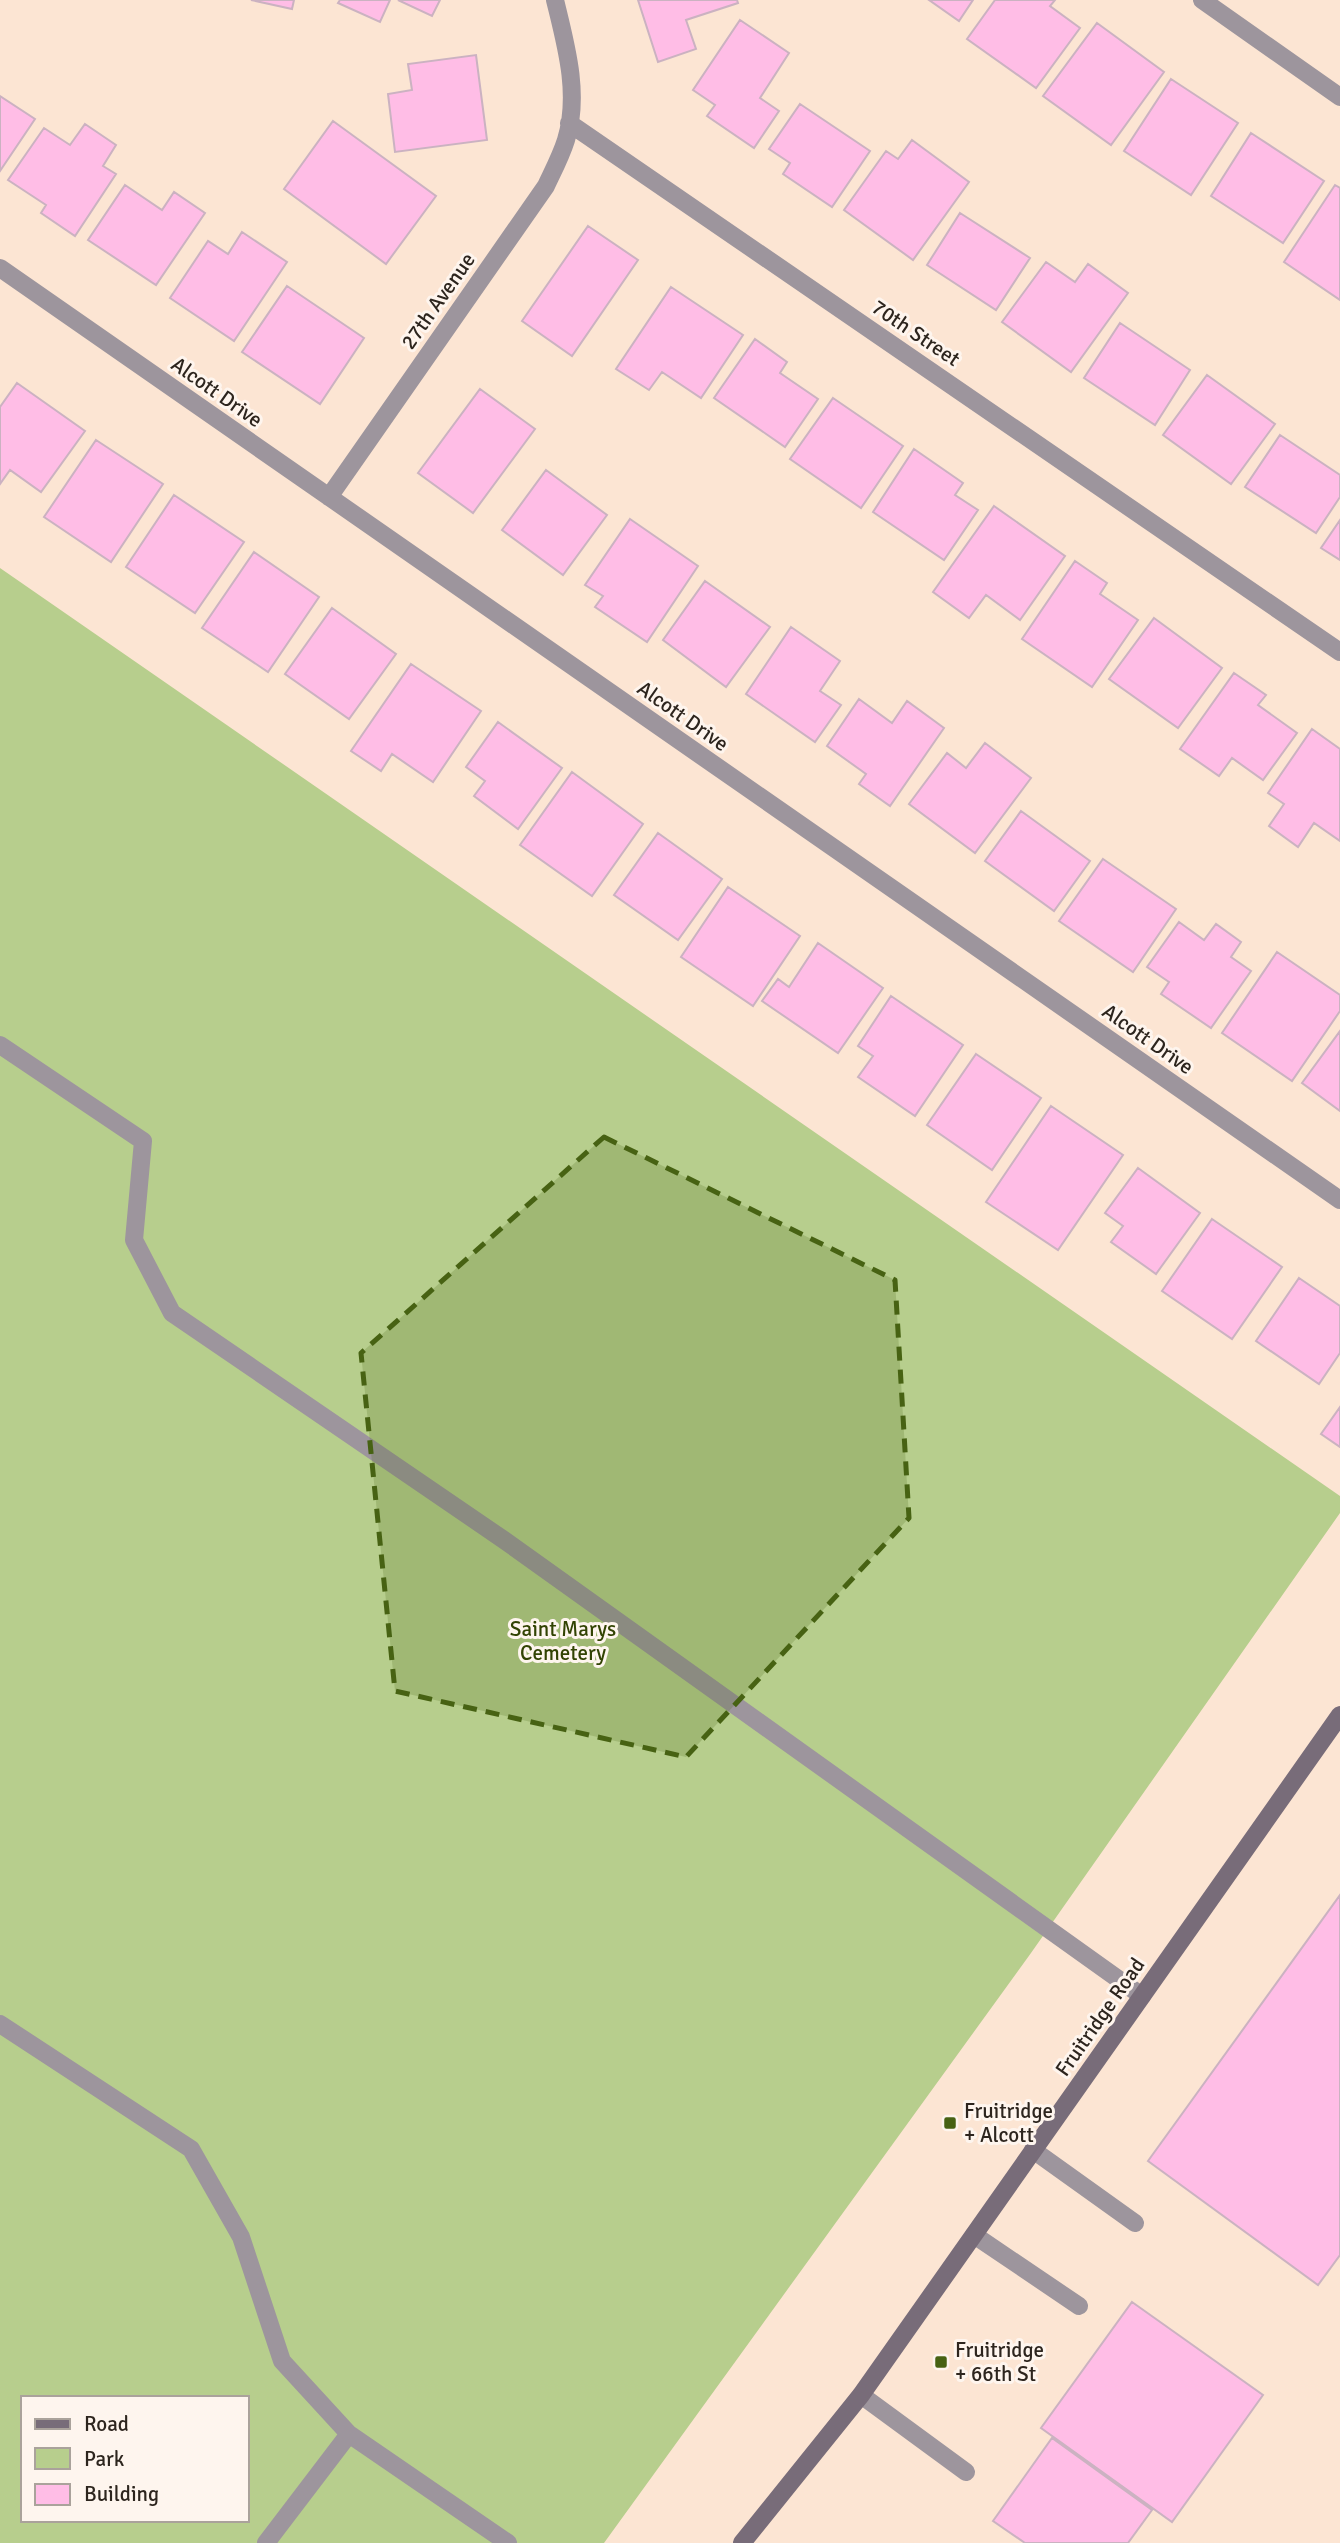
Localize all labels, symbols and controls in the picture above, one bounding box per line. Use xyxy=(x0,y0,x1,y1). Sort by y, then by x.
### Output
street label: 27th Avenue xyxy=(395,248,481,354)
street label: 70th Street xyxy=(867,294,965,372)
street label: Alcott Drive xyxy=(166,351,268,433)
street label: Alcott Drive xyxy=(632,675,734,757)
street label: Alcott Drive xyxy=(1097,998,1199,1080)
park label: Saint Marys Cemetery xyxy=(510,1616,616,1666)
street label: Fruitridge Road xyxy=(1050,1953,1150,2081)
place label: Fruitridge + Alcott xyxy=(964,2098,1053,2148)
marker: Fruitridge + Alcott xyxy=(942,2115,958,2131)
place label: Fruitridge + 66th St xyxy=(955,2337,1044,2387)
marker: Fruitridge + 66th St xyxy=(933,2354,949,2370)
legend xyxy=(21,2396,248,2522)
text: Road xyxy=(84,2411,129,2437)
text: Park xyxy=(84,2446,125,2472)
text: Building xyxy=(84,2481,159,2507)

